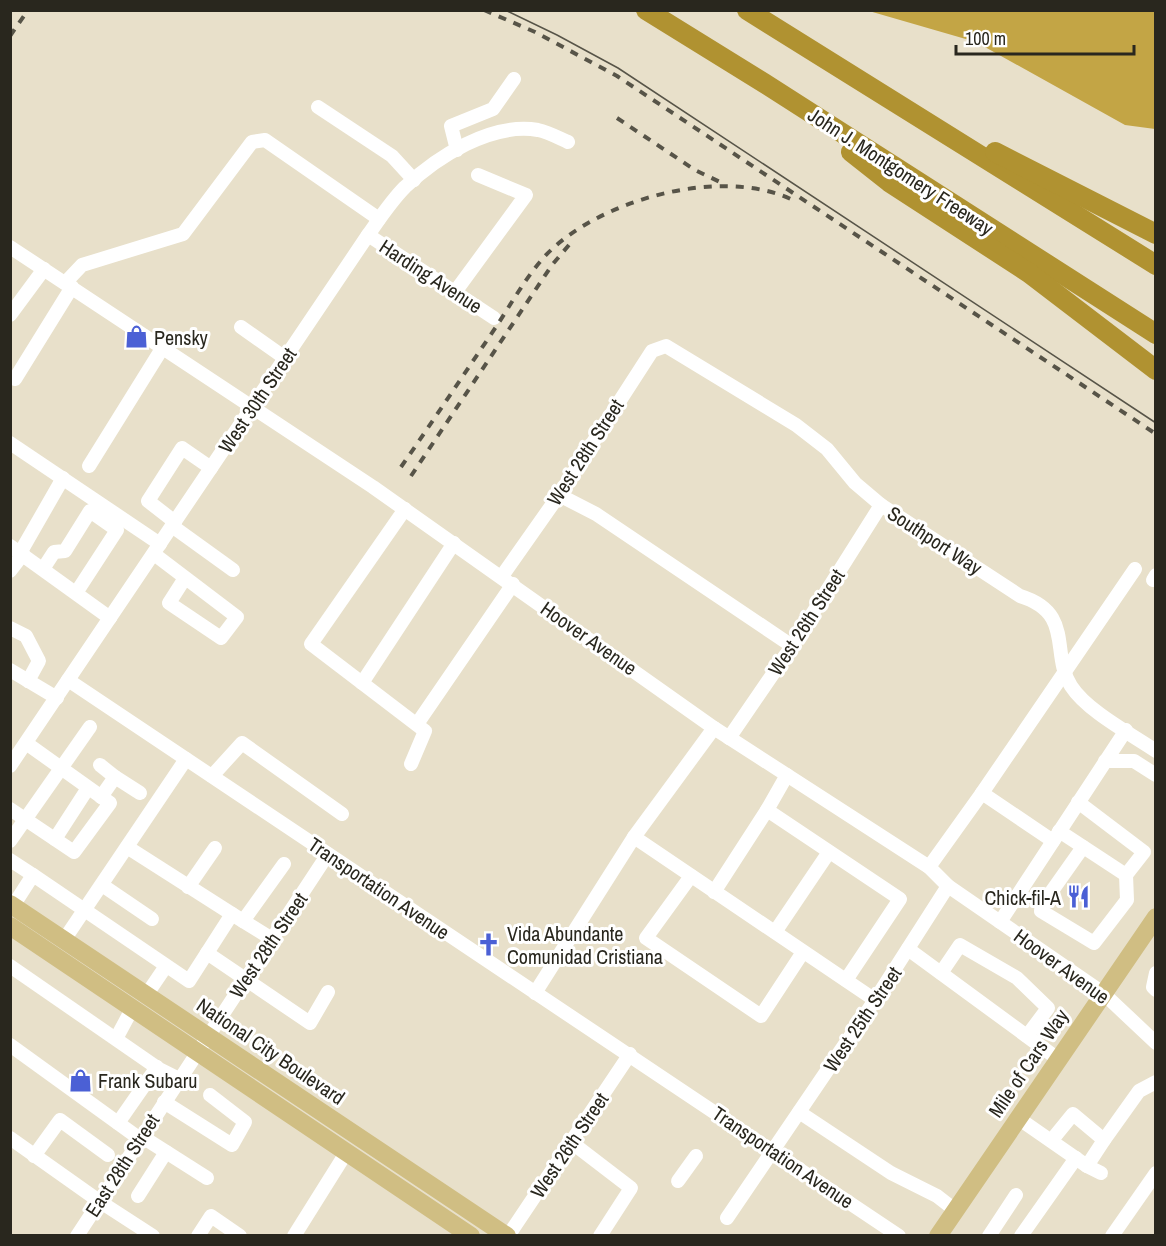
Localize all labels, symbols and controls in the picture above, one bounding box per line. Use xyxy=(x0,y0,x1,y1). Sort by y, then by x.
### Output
scale bar xyxy=(956,18,1134,56)
text: 100 m xyxy=(965,26,1006,51)
street label: John J. Montgomery Freeway xyxy=(803,101,1000,242)
street label: Harding Avenue xyxy=(374,233,488,319)
shop icon: Pensky xyxy=(123,324,149,350)
place label: Pensky xyxy=(154,324,209,351)
street label: West 30th Street xyxy=(212,342,303,458)
street label: West 28th Street xyxy=(540,393,630,510)
street label: Southport Way xyxy=(882,499,988,581)
street label: West 26th Street xyxy=(761,563,851,680)
street label: Hoover Avenue xyxy=(535,595,643,681)
street label: Transportation Avenue xyxy=(303,831,455,945)
place label: Chick-fil-A xyxy=(984,884,1061,911)
restaurant icon: Chick-fil-A xyxy=(1066,884,1092,910)
street label: West 28th Street xyxy=(223,887,314,1003)
place label: Vida Abundante Comunidad Cristiana xyxy=(507,920,663,970)
street label: Hoover Avenue xyxy=(1009,922,1115,1010)
church icon: Vida Abundante Comunidad Cristiana xyxy=(476,931,502,957)
street label: West 25th Street xyxy=(817,961,908,1077)
street label: National City Boulevard xyxy=(192,991,350,1111)
street label: Mile of Cars Way xyxy=(982,1003,1075,1122)
shop icon: Frank Subaru xyxy=(67,1067,93,1093)
place label: Frank Subaru xyxy=(98,1067,197,1094)
street label: West 26th Street xyxy=(524,1087,615,1203)
street label: Transportation Avenue xyxy=(707,1100,859,1214)
street label: East 28th Street xyxy=(79,1108,166,1222)

